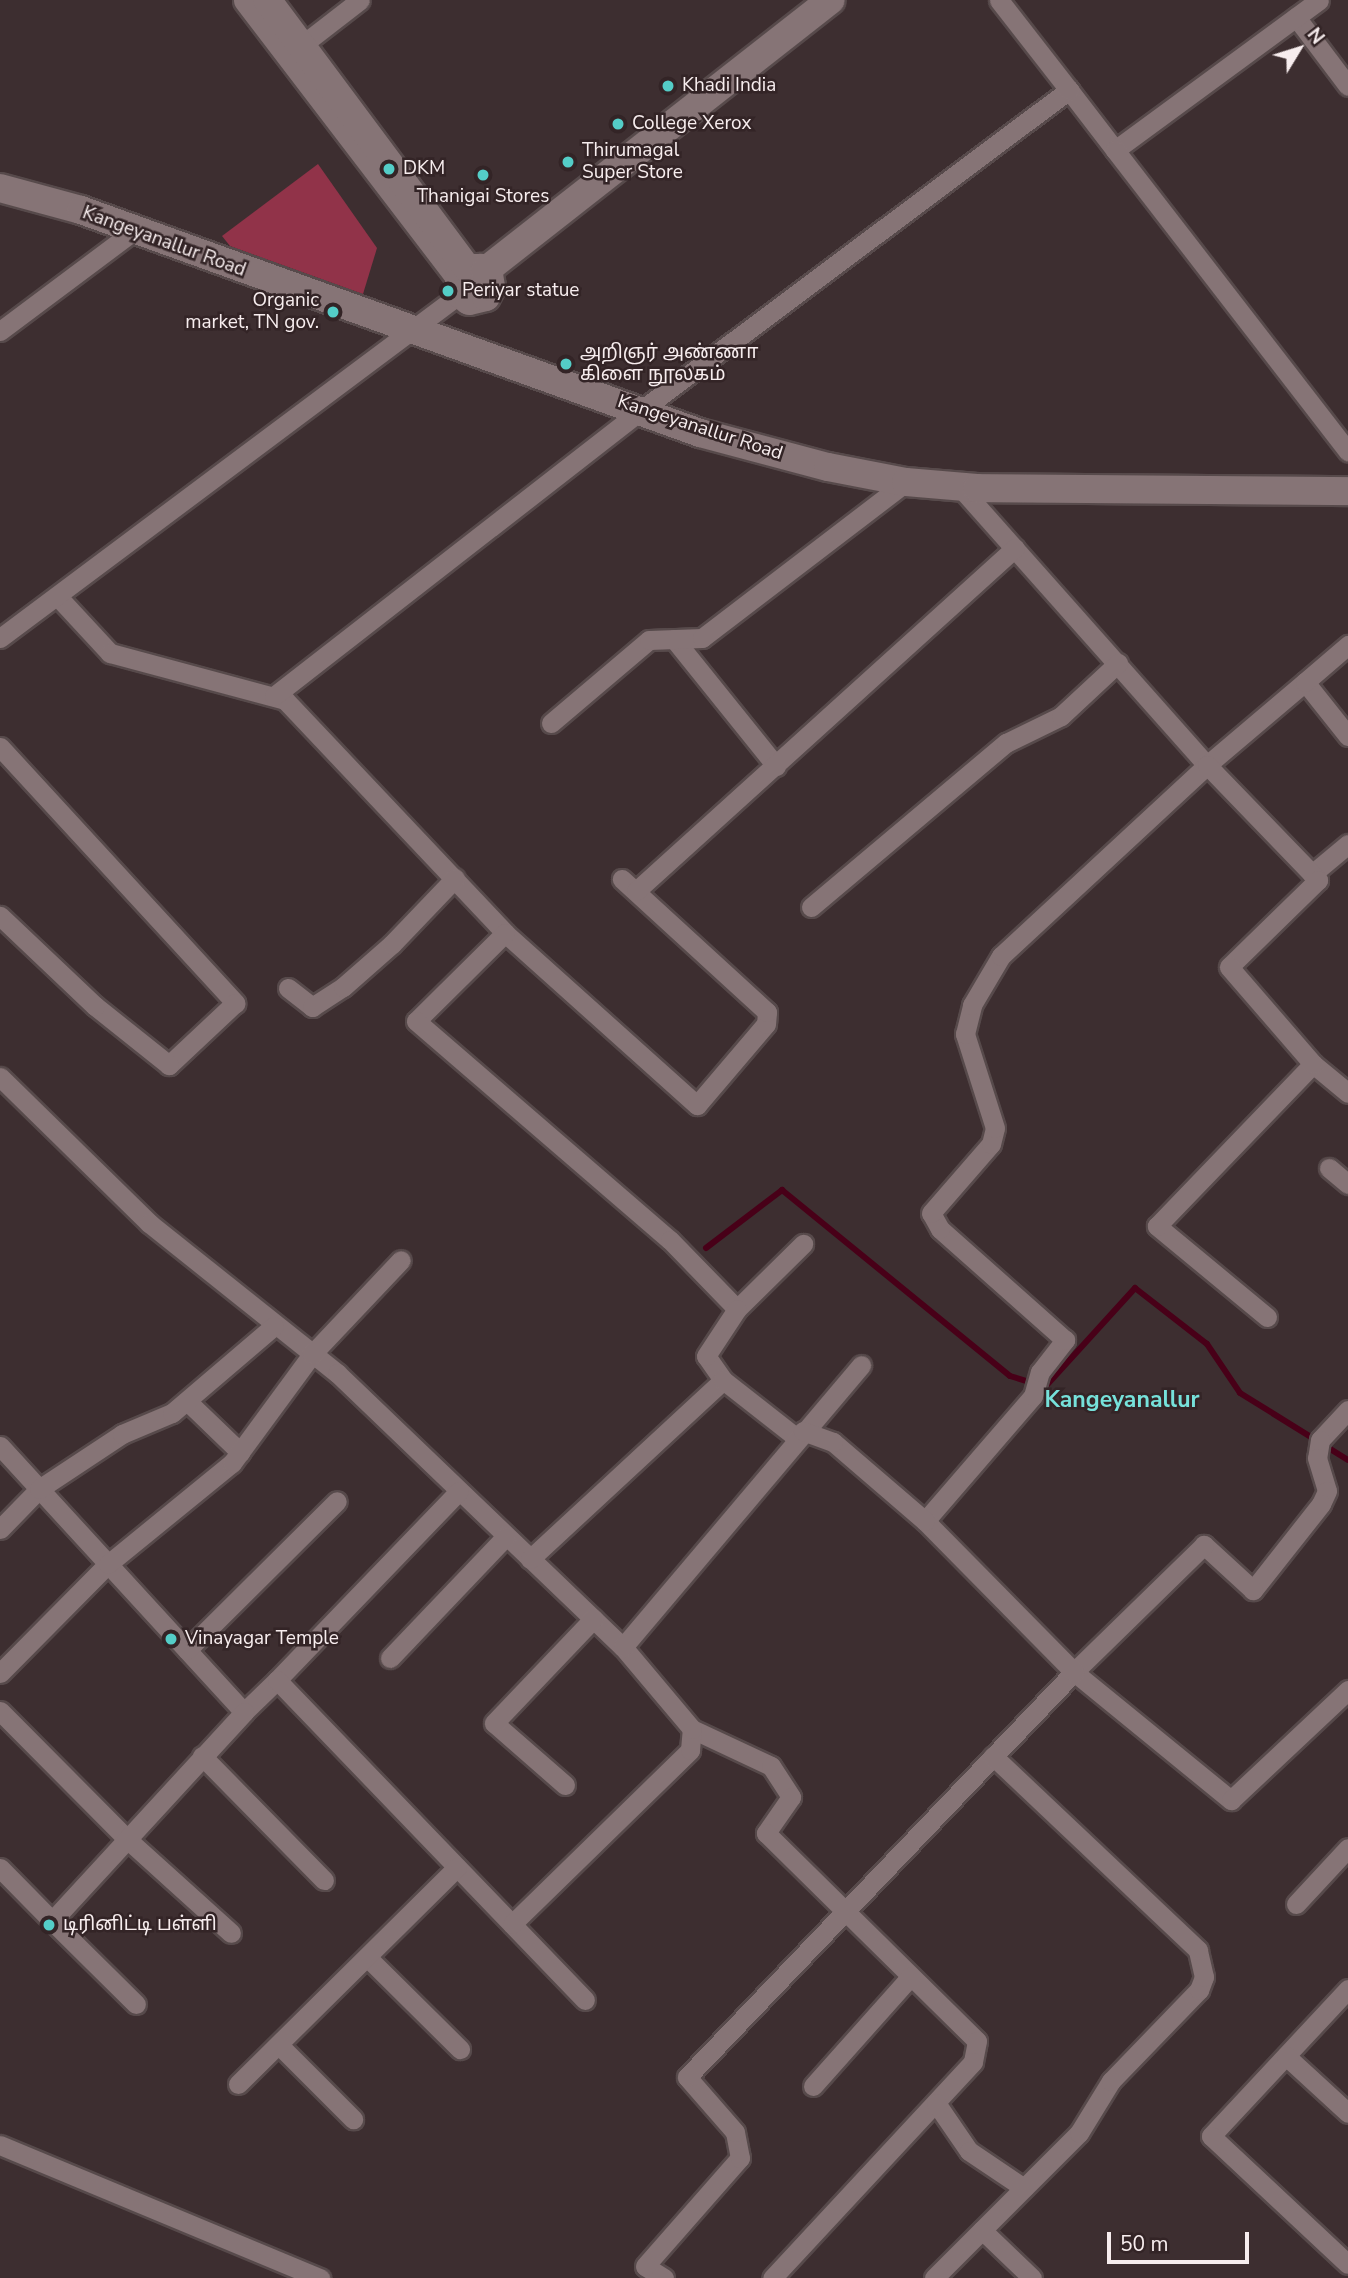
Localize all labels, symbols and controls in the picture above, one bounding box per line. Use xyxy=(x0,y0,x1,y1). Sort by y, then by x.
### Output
north arrow xyxy=(1264,14,1334,84)
text: N xyxy=(1301,22,1330,50)
place label: Khadi India xyxy=(682,75,776,97)
marker: Khadi India xyxy=(660,78,676,94)
place label: College Xerox xyxy=(632,113,751,135)
marker: College Xerox xyxy=(610,116,626,132)
place label: Thirumagal Super Store xyxy=(582,140,683,184)
marker: Thirumagal Super Store xyxy=(560,154,576,170)
place label: DKM xyxy=(403,158,445,180)
marker: DKM xyxy=(381,161,397,177)
marker: Thanigai Stores xyxy=(475,167,491,183)
place label: Thanigai Stores xyxy=(417,186,549,208)
street label: Kangeyanallur Road xyxy=(79,202,249,282)
place label: Periyar statue xyxy=(462,280,579,302)
marker: Periyar statue xyxy=(440,283,456,299)
place label: Organic market, TN gov. xyxy=(185,290,319,334)
marker: Organic market, TN gov. xyxy=(325,304,341,320)
place label: அறிஞர் அண்ணா கிளை நூலகம் xyxy=(580,342,758,386)
marker: அறிஞர் அண்ணா கிளை நூலகம் xyxy=(558,356,574,372)
street label: Kangeyanallur Road xyxy=(615,391,785,465)
district label: Kangeyanallur xyxy=(1045,1386,1199,1414)
place label: Vinayagar Temple xyxy=(185,1628,339,1650)
marker: Vinayagar Temple xyxy=(163,1631,179,1647)
place label: டிரினிட்டி பள்ளி xyxy=(63,1914,217,1936)
marker: டிரினிட்டி பள்ளி xyxy=(41,1917,57,1933)
scale bar xyxy=(1110,2218,1252,2262)
text: 50 m xyxy=(1120,2230,1169,2258)

